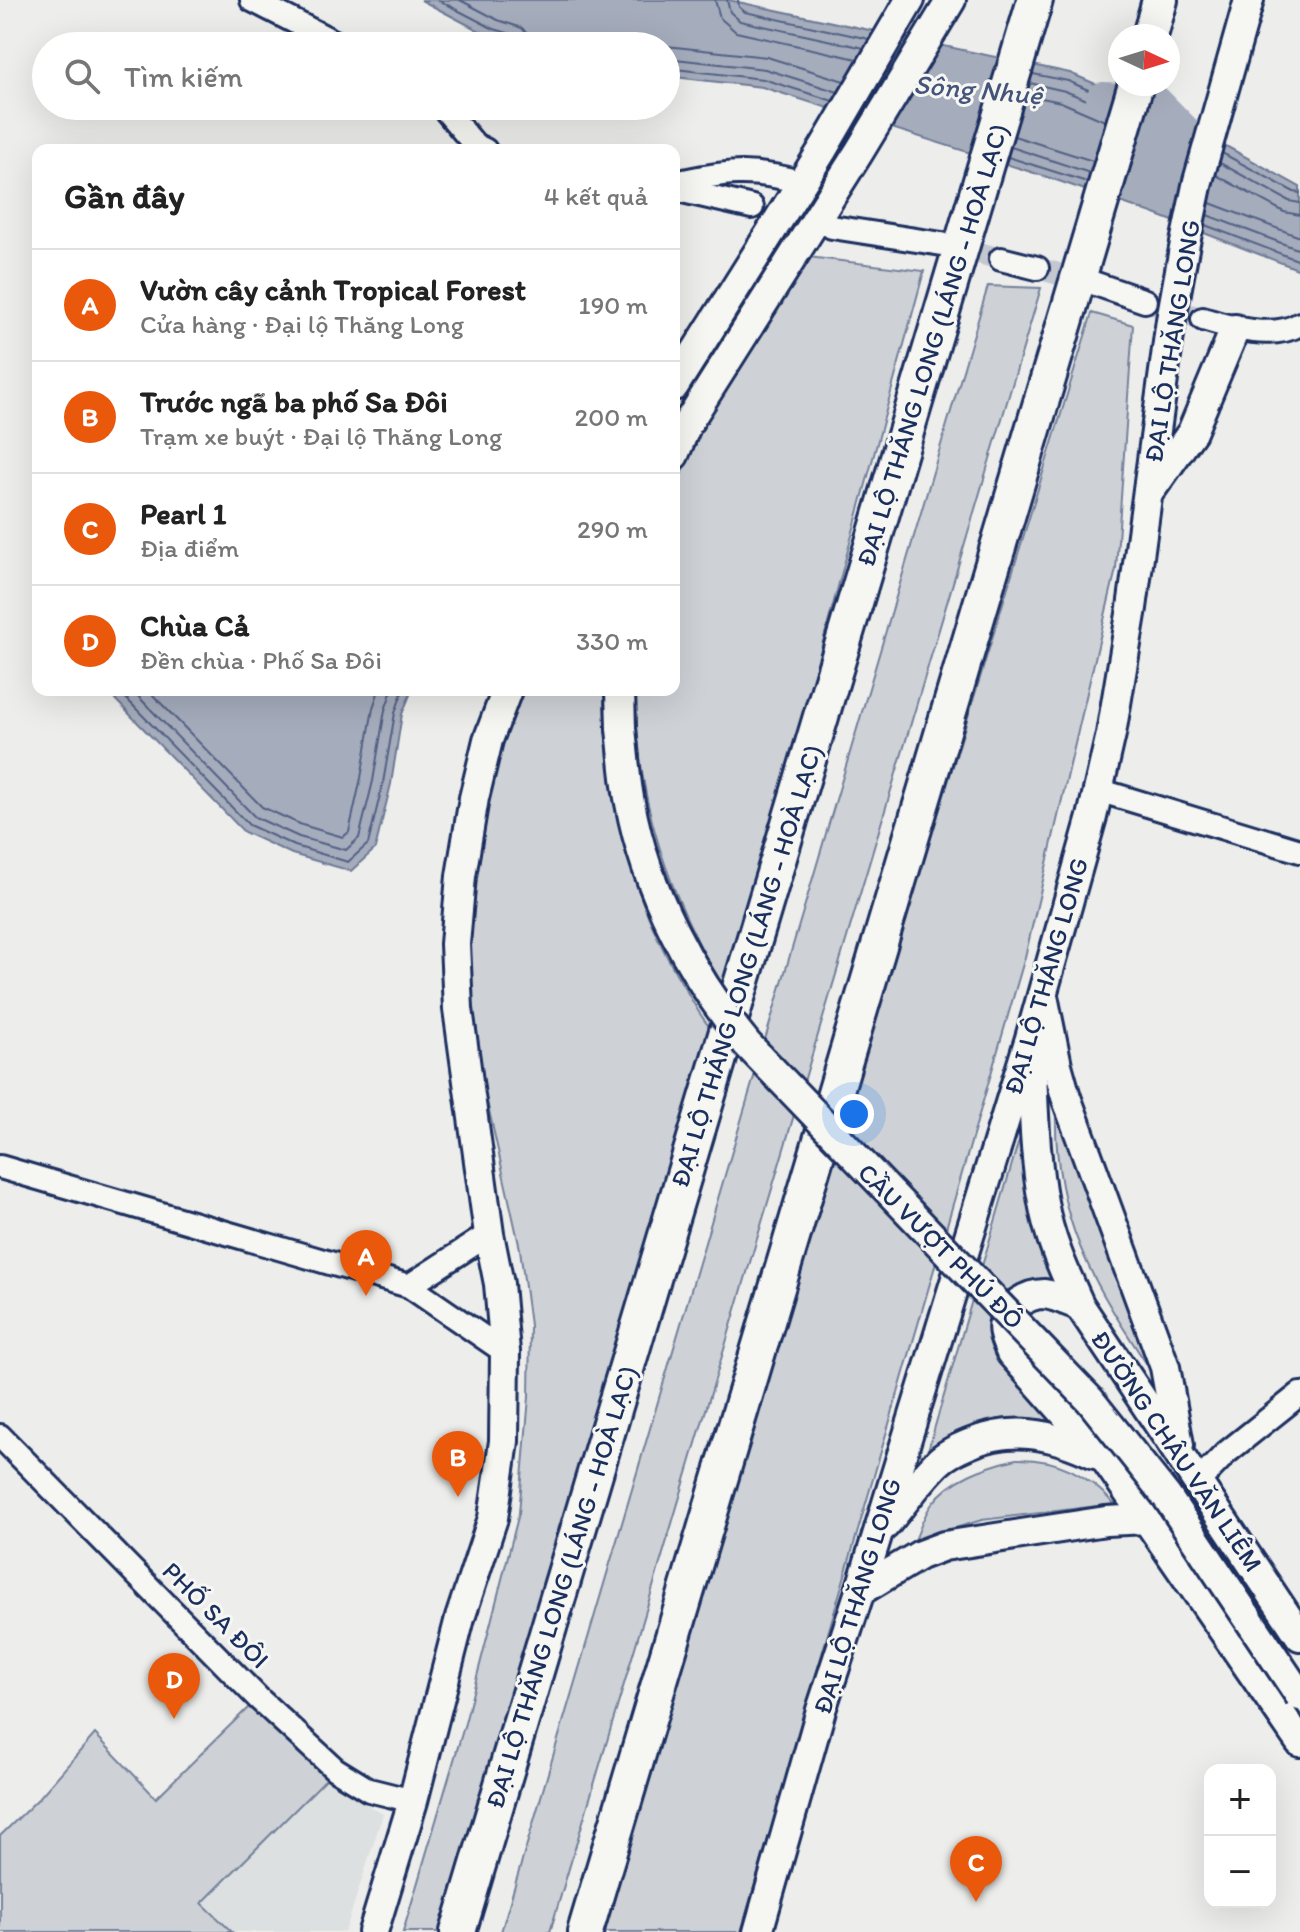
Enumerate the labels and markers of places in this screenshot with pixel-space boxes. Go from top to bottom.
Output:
pin: A [340,1230,392,1296]
pin: B [432,1431,484,1497]
pin: D [148,1653,200,1719]
pin: C [950,1836,1002,1902]

